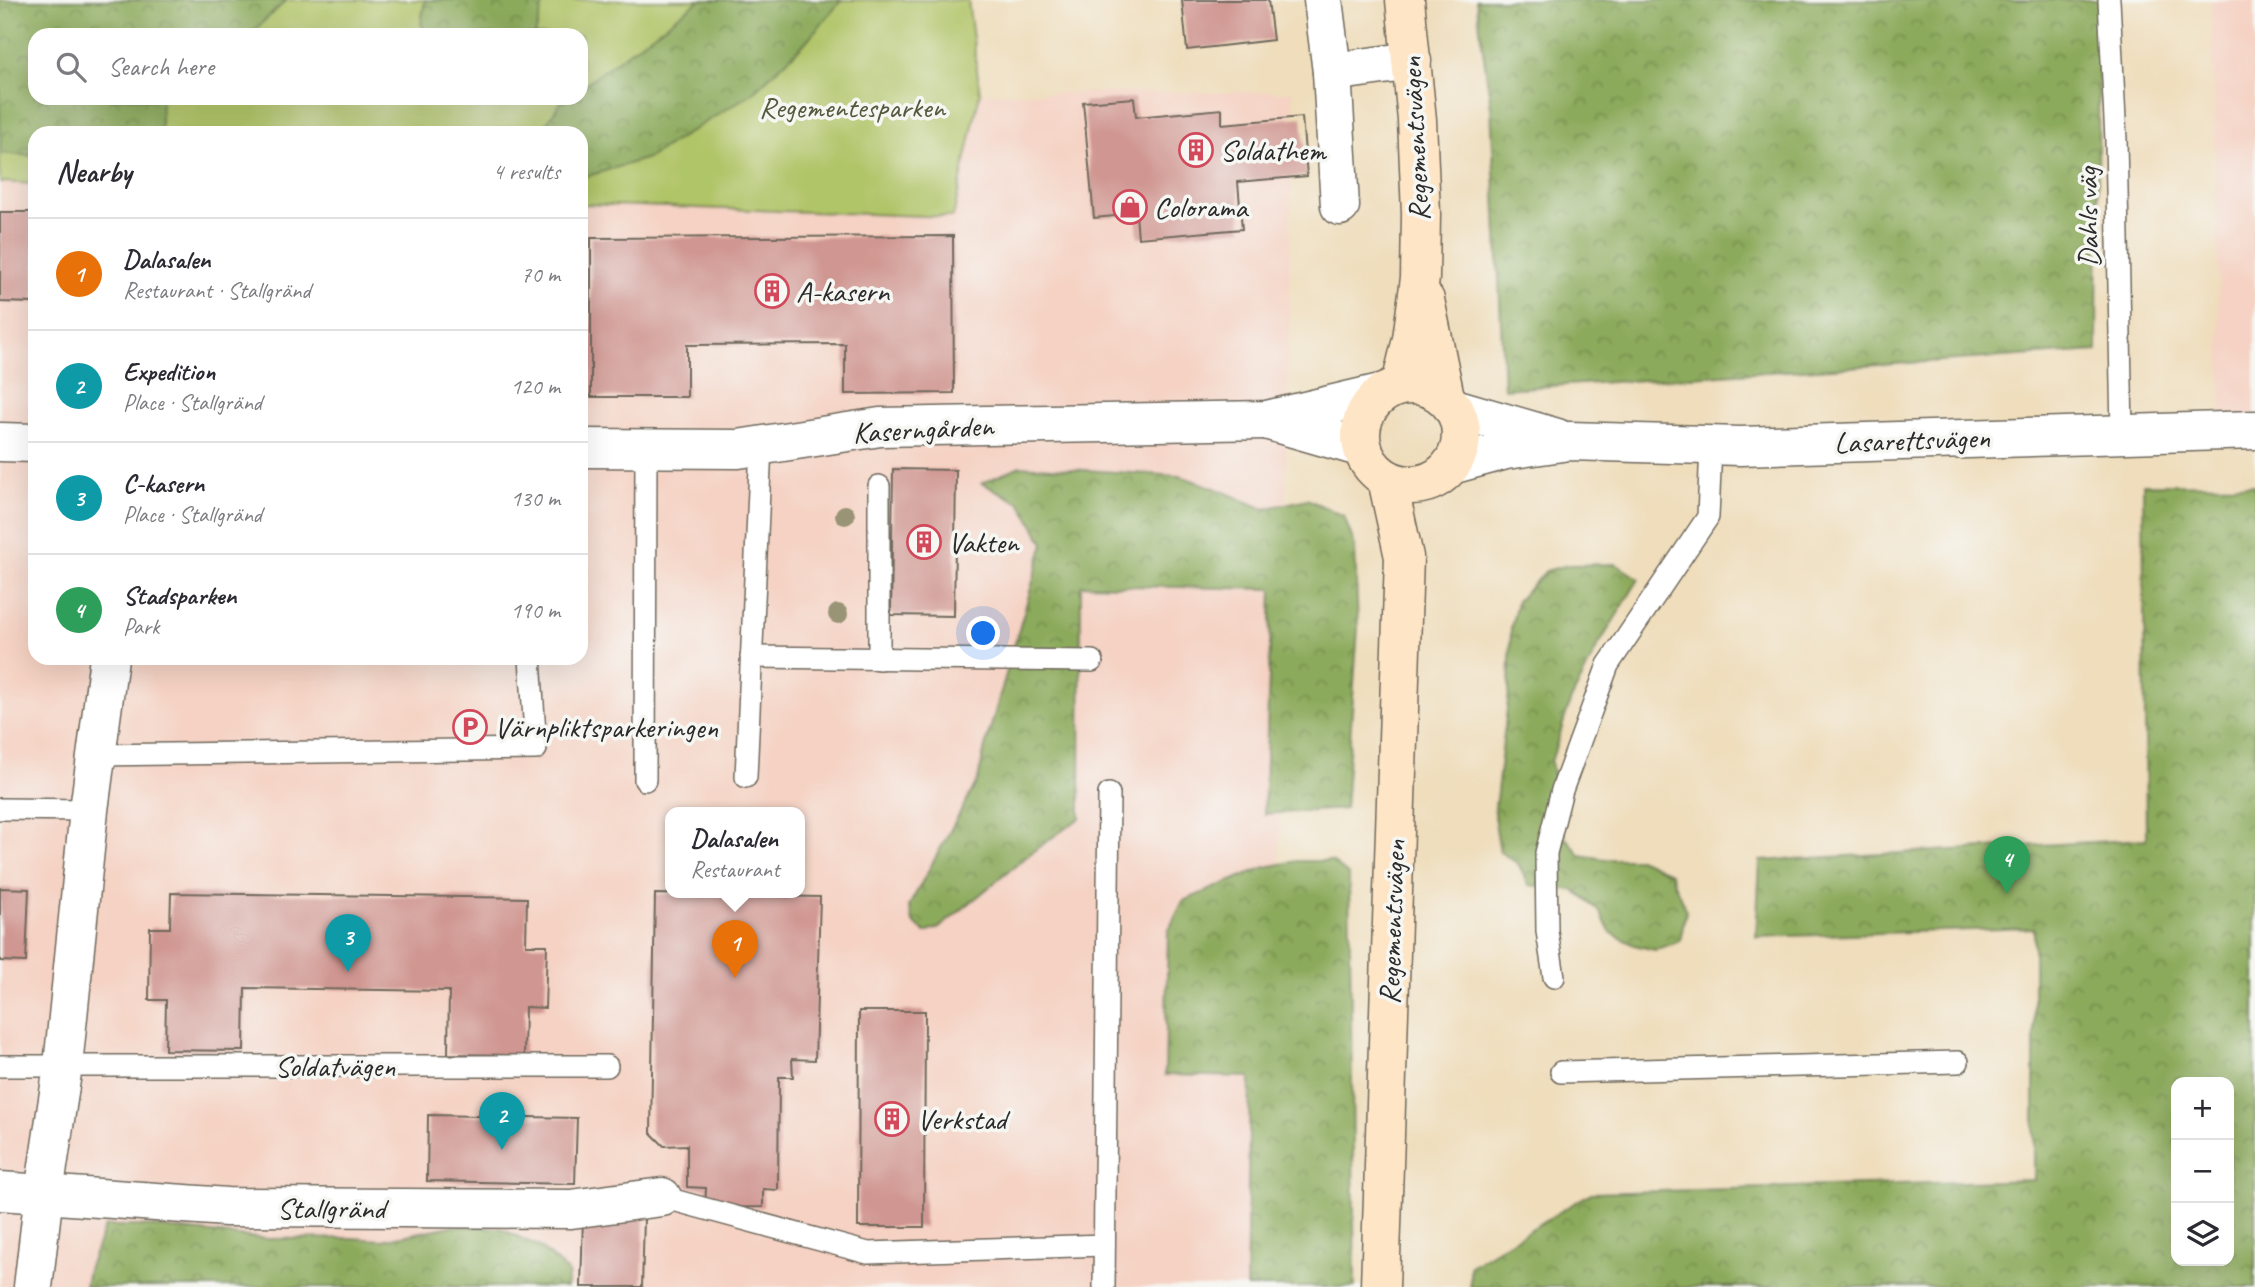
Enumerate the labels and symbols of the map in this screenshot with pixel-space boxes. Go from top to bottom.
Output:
street label: Regementsvägen [1392,55,1438,222]
park label: Regementesparken [759,88,946,126]
building icon: Soldathem [1177,131,1215,169]
place label: Soldathem [1220,131,1327,169]
street label: Dahls väg [2068,165,2108,268]
shop icon: Colorama [1111,188,1149,226]
place label: Colorama [1154,188,1249,226]
building icon: A-kasern [753,272,791,310]
place label: A-kasern [796,272,891,310]
street label: Kaserngården [852,406,996,452]
street label: Lasarettsvägen [1834,418,1991,462]
building icon: Vakten [905,523,943,561]
place label: Vakten [948,523,1020,561]
your location [966,616,1000,650]
parking icon: Värnpliktsparkeringen [451,708,489,746]
place label: Värnpliktsparkeringen [494,708,718,746]
pin: 4 [1984,836,2030,894]
street label: Regementsvägen [1370,839,1414,1005]
pin: 3 [325,914,371,972]
pin: 1 [712,920,758,978]
street label: Soldatvägen [275,1047,396,1085]
pin: 2 [479,1092,525,1150]
building icon: Verkstad [873,1100,911,1138]
place label: Verkstad [917,1100,1010,1138]
street label: Stallgränd [277,1189,389,1227]

